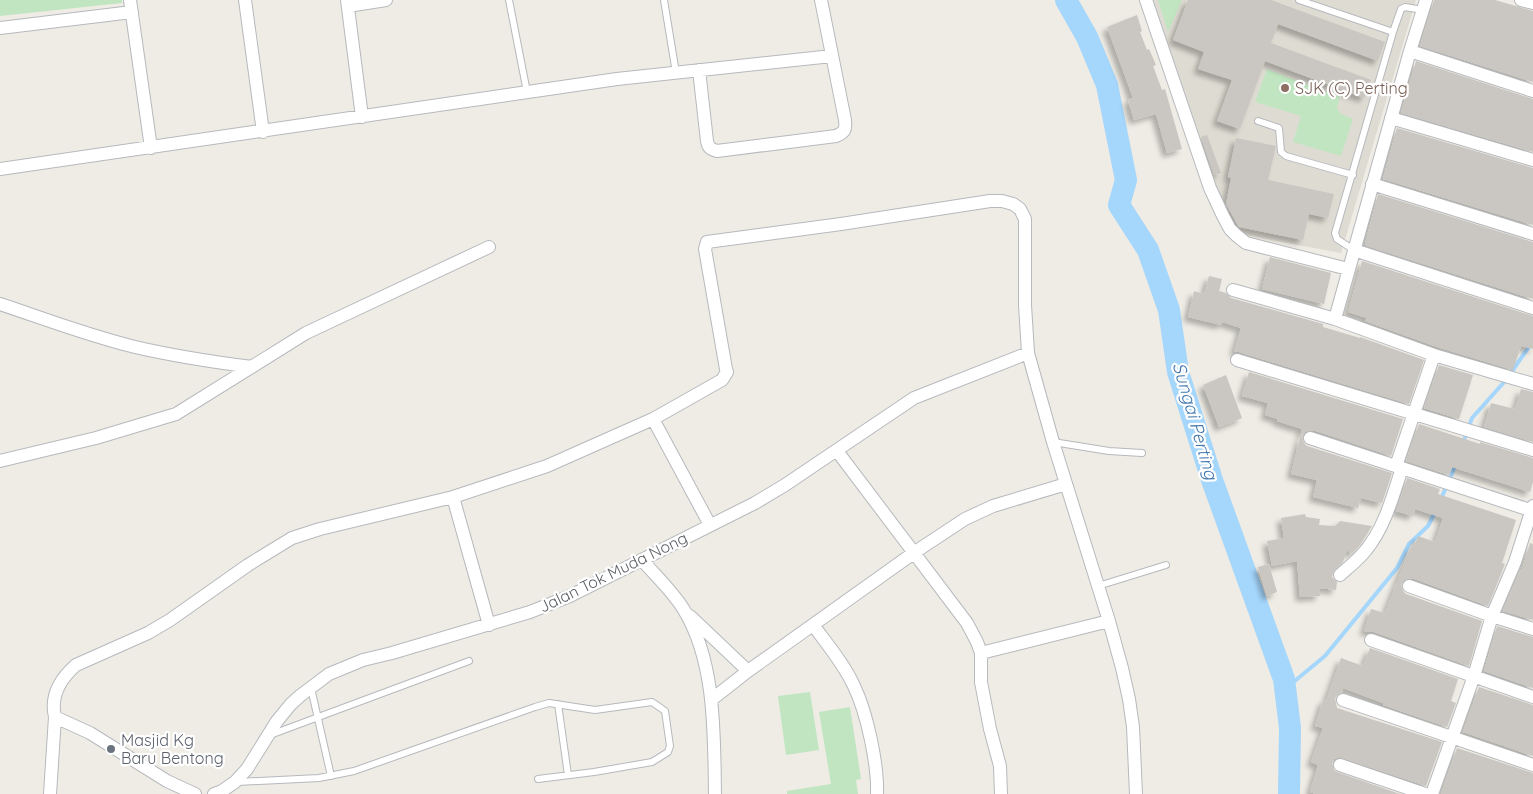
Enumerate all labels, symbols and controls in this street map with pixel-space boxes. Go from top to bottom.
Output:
place label: SJK (C) Perting [1295,78,1408,98]
marker: SJK (C) Perting [1279,82,1291,94]
water label: Sungai Perting [1168,360,1224,484]
street label: Jalan Tok Muda Nong [535,527,691,617]
place label: Masjid Kg Baru Bentong [121,730,224,768]
marker: Masjid Kg Baru Bentong [105,743,117,755]

